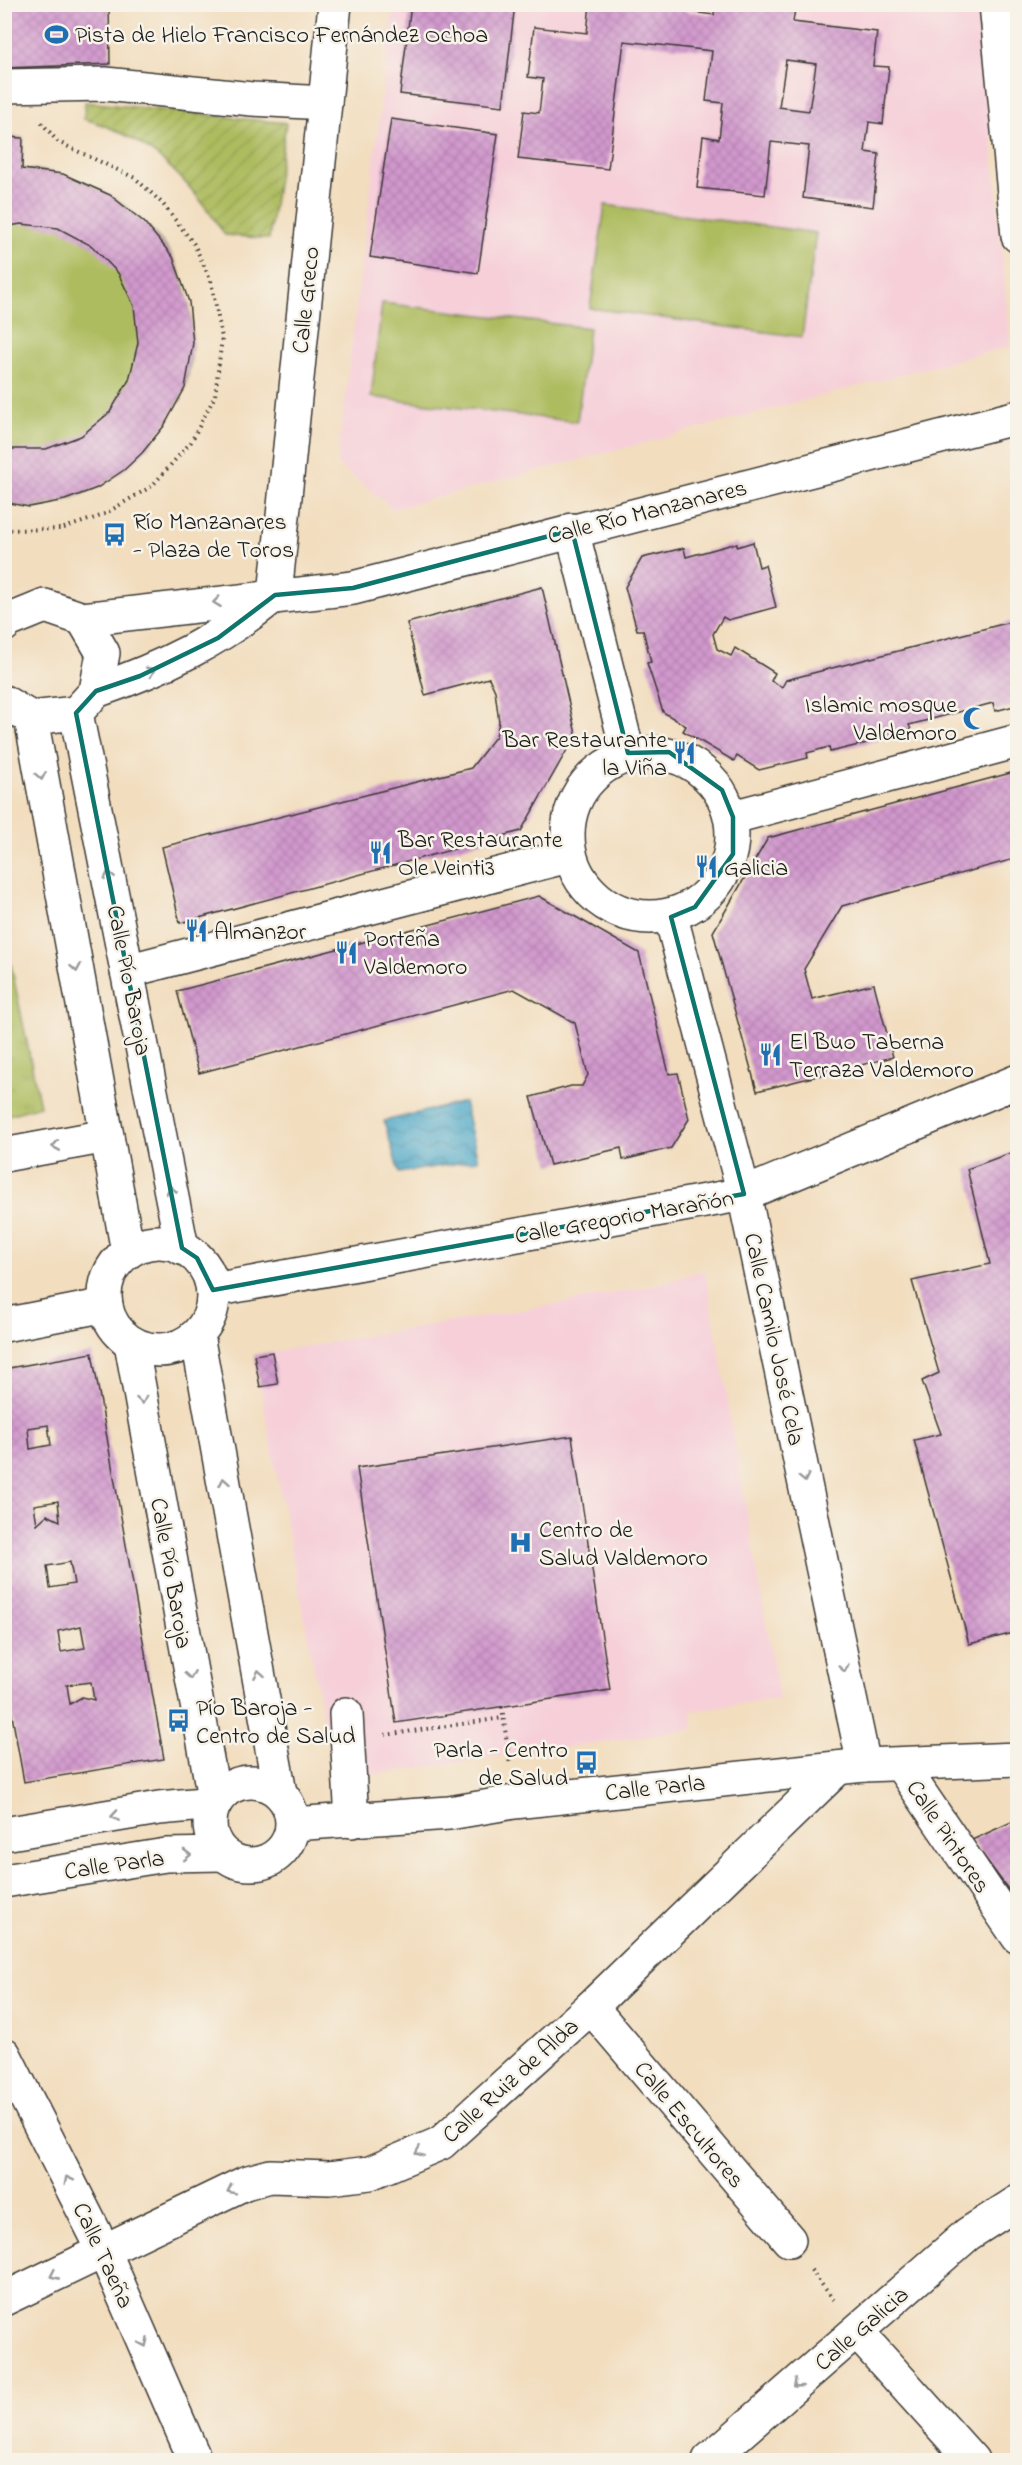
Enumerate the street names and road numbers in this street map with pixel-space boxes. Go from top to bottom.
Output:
street label: Calle Greco [284,245,330,355]
street label: Calle Río Manzanares [544,472,751,555]
street label: Calle Pío Baroja [96,902,159,1059]
street label: Calle Gregorio Marañón [512,1182,737,1255]
street label: Calle Camilo José Cela [733,1230,812,1449]
street label: Calle Pío Baroja [139,1495,200,1652]
street label: Calle Parla [603,1767,707,1812]
street label: Calle Pintores [896,1774,998,1901]
street label: Calle Parla [62,1842,167,1891]
street label: Calle Ruiz de Alda [435,2011,588,2153]
street label: Calle Escultores [624,2054,752,2197]
street label: Calle Taeña [62,2197,142,2315]
street label: Calle Galicia [808,2279,918,2381]

